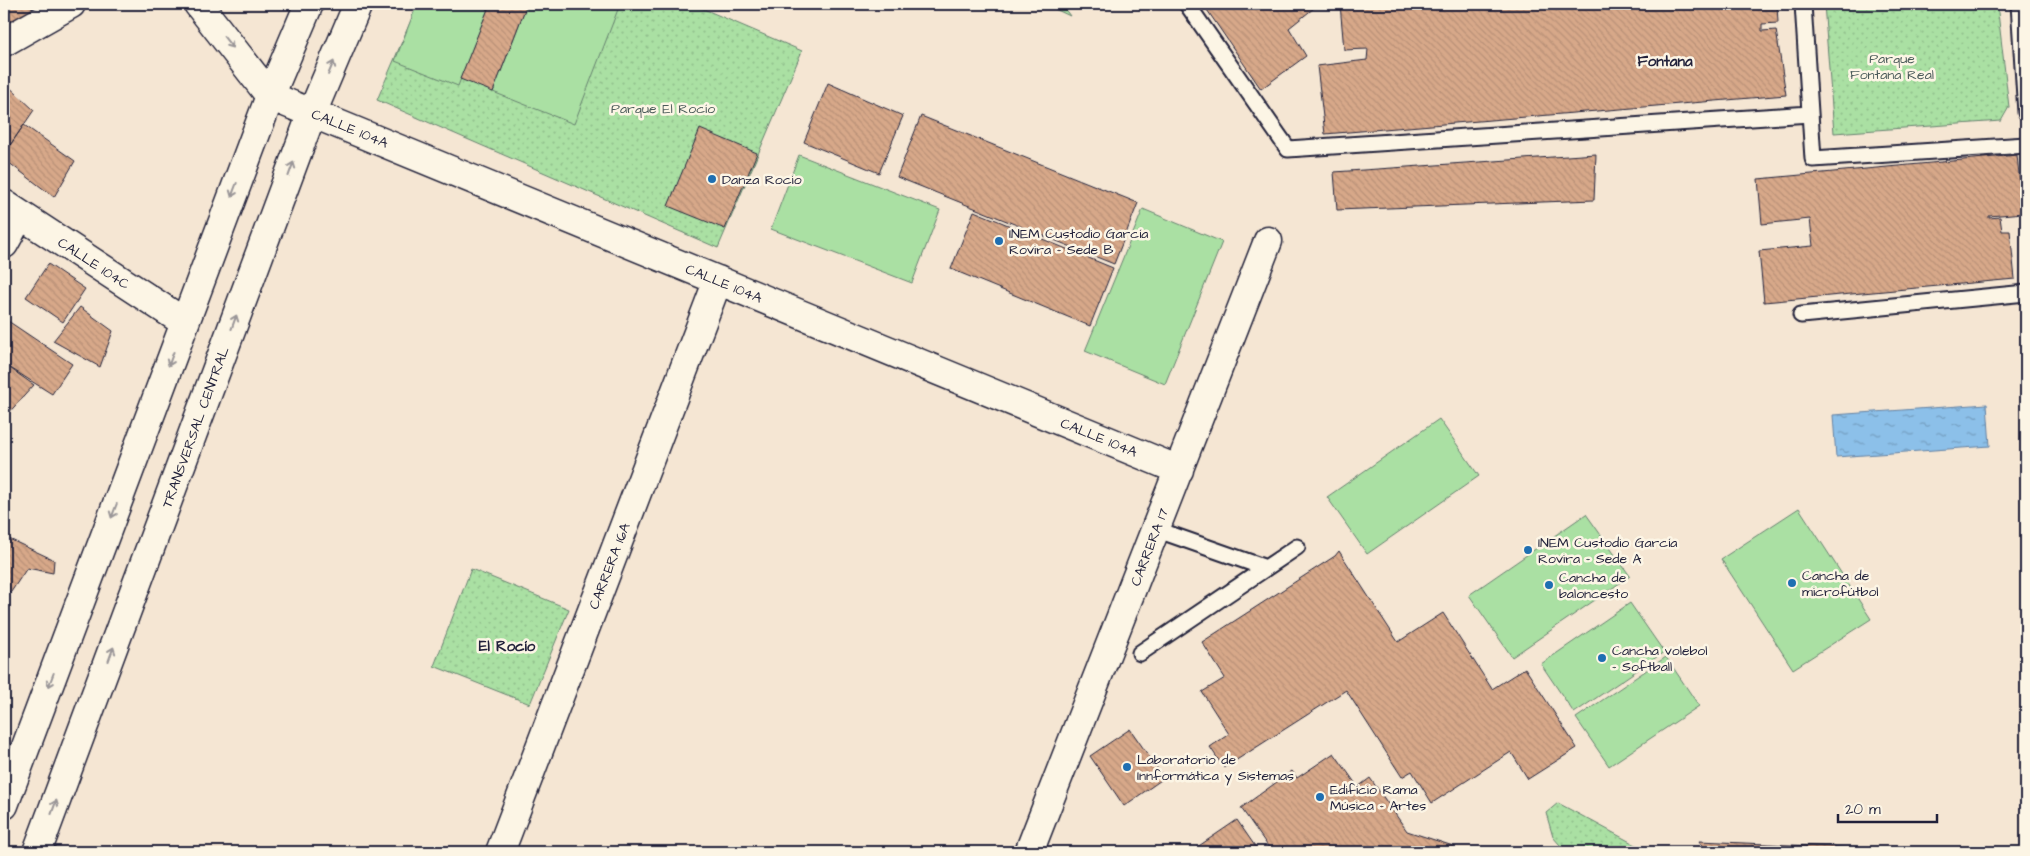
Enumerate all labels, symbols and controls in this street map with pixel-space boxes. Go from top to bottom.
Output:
one-way arrow [223,35,233,49]
park label: Parque Fontana Real [1850,49,1934,85]
district label: Fontana [1637,51,1693,72]
one-way arrow [327,61,337,76]
park label: Parque El Rocío [611,99,715,119]
street label: CALLE 104A [308,104,391,153]
one-way arrow [287,162,296,177]
place label: Danza Rocio [722,170,802,190]
marker: Danza Rocio [706,173,718,185]
one-way arrow [229,182,238,198]
place label: INEM Custodio García Rovira - Sede B [1009,224,1148,260]
street label: CALLE 104C [54,233,133,295]
marker: INEM Custodio García Rovira - Sede B [993,235,1005,247]
street label: CALLE 104A [682,259,765,308]
one-way arrow [230,314,239,330]
street label: TRANSVERSAL CENTRAL [157,344,235,511]
one-way arrow [166,351,175,366]
street label: CALLE 104A [1057,413,1140,462]
one-way arrow [109,503,118,518]
street label: CARRERA 17 [1126,505,1174,589]
street label: CARRERA 16A [584,520,636,613]
place label: INEM Custodio García Rovira - Sede A [1538,533,1677,569]
marker: INEM Custodio García Rovira - Sede A [1522,544,1534,556]
place label: Cancha de microfútbol [1802,566,1879,602]
place label: Cancha de baloncesto [1559,568,1628,604]
marker: Cancha de microfútbol [1786,577,1798,589]
marker: Cancha de baloncesto [1543,579,1555,591]
district label: El Rocío [479,636,536,657]
place label: Cancha volebol - Softball [1612,641,1707,677]
one-way arrow [107,647,116,662]
marker: Cancha volebol - Softball [1596,652,1608,664]
one-way arrow [46,672,55,687]
place label: Laboratorio de Innformática y Sistemas [1137,750,1294,786]
marker: Laboratorio de Innformática y Sistemas [1121,761,1133,773]
place label: Edificio Rama Música - Artes [1330,780,1426,816]
marker: Edificio Rama Música - Artes [1314,791,1326,803]
scale bar [1838,791,1936,823]
one-way arrow [50,799,59,815]
text: 20 m [1845,799,1881,820]

